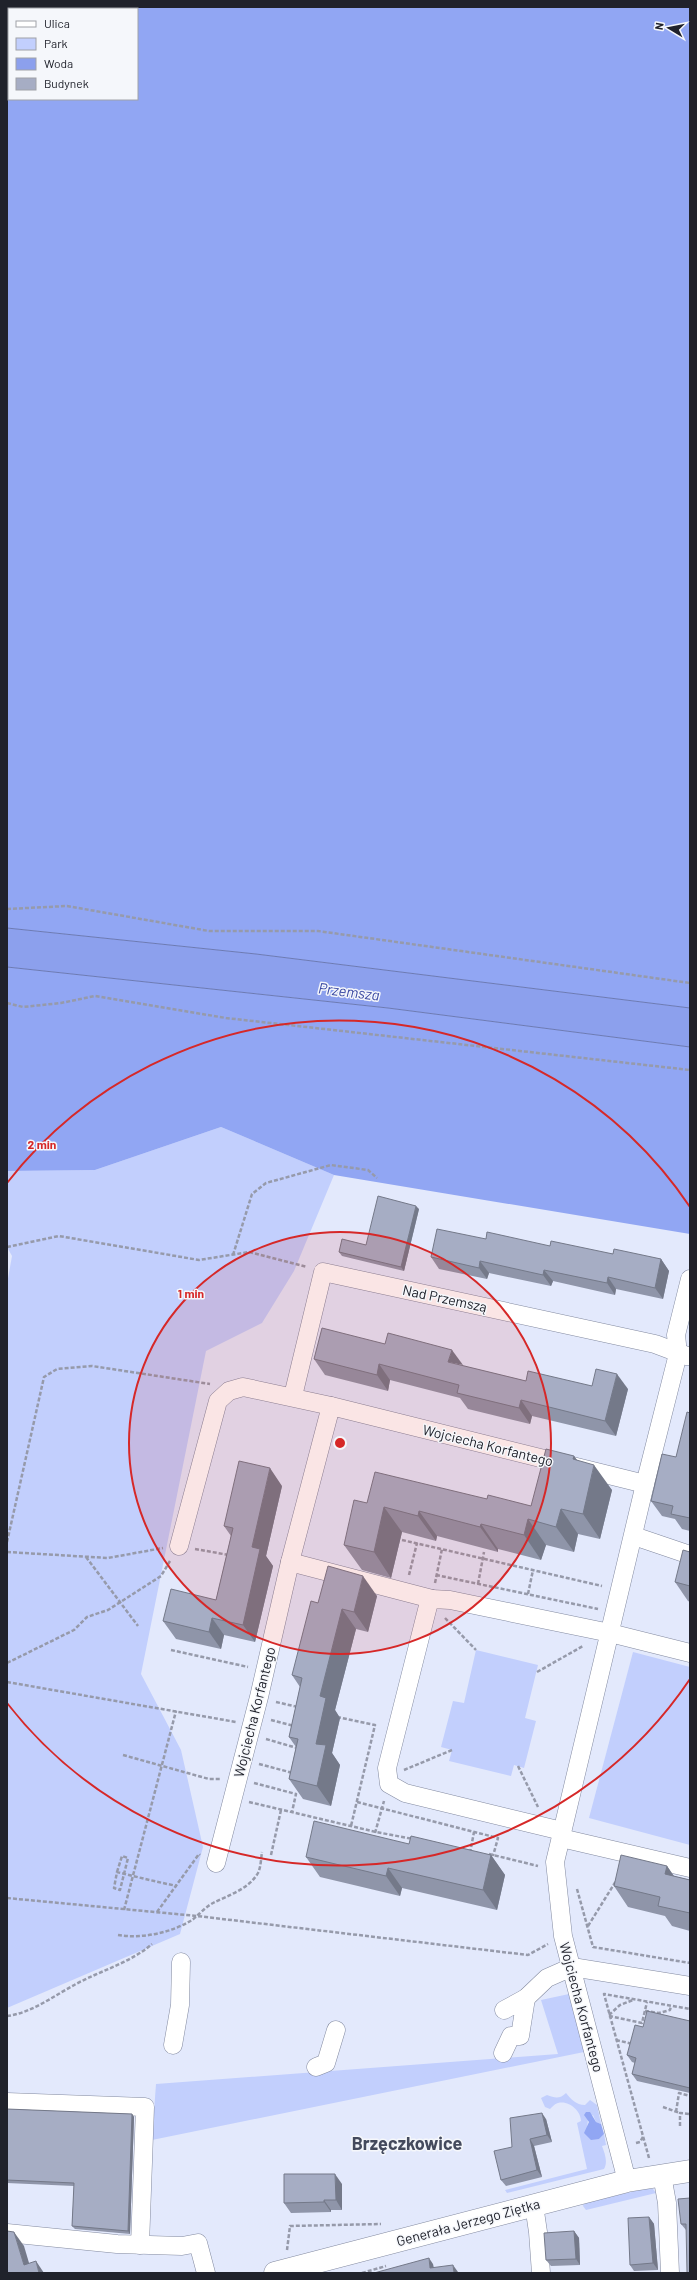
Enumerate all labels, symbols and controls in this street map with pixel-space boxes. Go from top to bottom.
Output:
legend [8,8,138,100]
north arrow [649,8,689,48]
text: Ulica [44,16,70,30]
text: N [652,21,666,31]
text: Park [44,36,68,50]
text: Woda [44,56,73,70]
text: Budynek [44,76,89,90]
water label: Przemsza [317,978,381,1004]
text: 2 min [28,1137,56,1151]
street label: Nad Przemszą [401,1281,489,1315]
text: 1 min [178,1286,204,1300]
street label: Wojciecha Korfantego [421,1421,555,1469]
centre of rings [333,1436,347,1450]
street label: Wojciecha Korfantego [230,1645,278,1779]
street label: Wojciecha Korfantego [556,1940,608,2074]
district label: Brzęczkowice [352,2132,463,2154]
street label: Generała Jerzego Ziętka [394,2195,542,2249]

